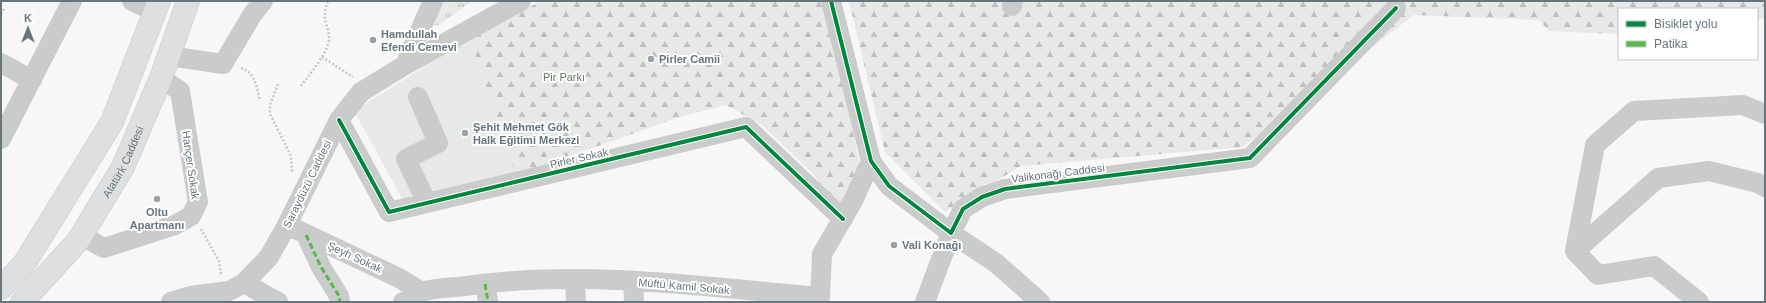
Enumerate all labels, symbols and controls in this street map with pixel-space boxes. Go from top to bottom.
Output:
north arrow [8,8,48,48]
legend [1618,8,1758,60]
text: K [24,12,32,24]
text: Bisiklet yolu [1654,17,1717,31]
place label: Hamdullah Efendi Cemevi [381,28,457,53]
marker: Hamdullah Efendi Cemevi [368,35,378,45]
text: Patika [1654,37,1688,51]
place label: Pirler Camii [659,53,720,65]
marker: Pirler Camii [646,54,656,64]
park label: Pir Parkı [543,71,585,83]
place label: Şehit Mehmet Gök Halk Eğitimi Merkezi [473,121,579,146]
street label: Atatürk Caddesi [100,124,146,200]
marker: Şehit Mehmet Gök Halk Eğitimi Merkezi [460,128,470,138]
street label: Hançer Sokak [180,130,202,201]
street label: Saraydüzü Caddesi [281,138,333,230]
street label: Pirler Sokak [549,145,610,171]
street label: Valikonağı Caddesi [1011,161,1105,185]
marker: Oltu Apartmanı [152,194,162,204]
place label: Oltu Apartmanı [130,206,184,231]
street label: Şeyh Sokak [326,239,385,275]
place label: Vali Konağı [902,239,961,251]
marker: Vali Konağı [889,240,899,250]
street label: Müftü Kamil Sokak [638,276,731,296]

